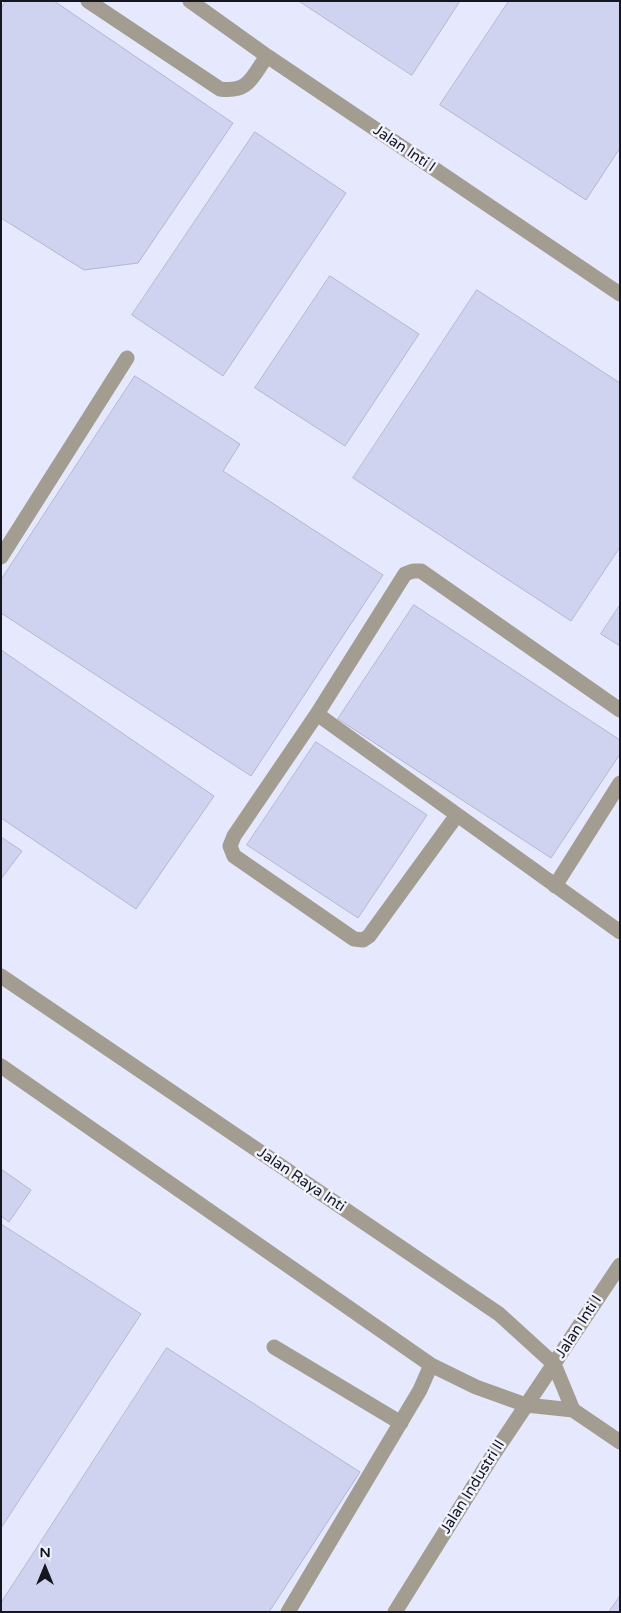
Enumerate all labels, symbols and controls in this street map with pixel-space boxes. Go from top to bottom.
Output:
street label: Jalan Inti I [369,122,439,176]
street label: Jalan Raya Inti [254,1144,348,1216]
street label: Jalan Inti I [552,1292,606,1362]
street label: Jalan Industri II [437,1437,509,1537]
north arrow [20,1543,70,1593]
text: N [39,1544,51,1561]

